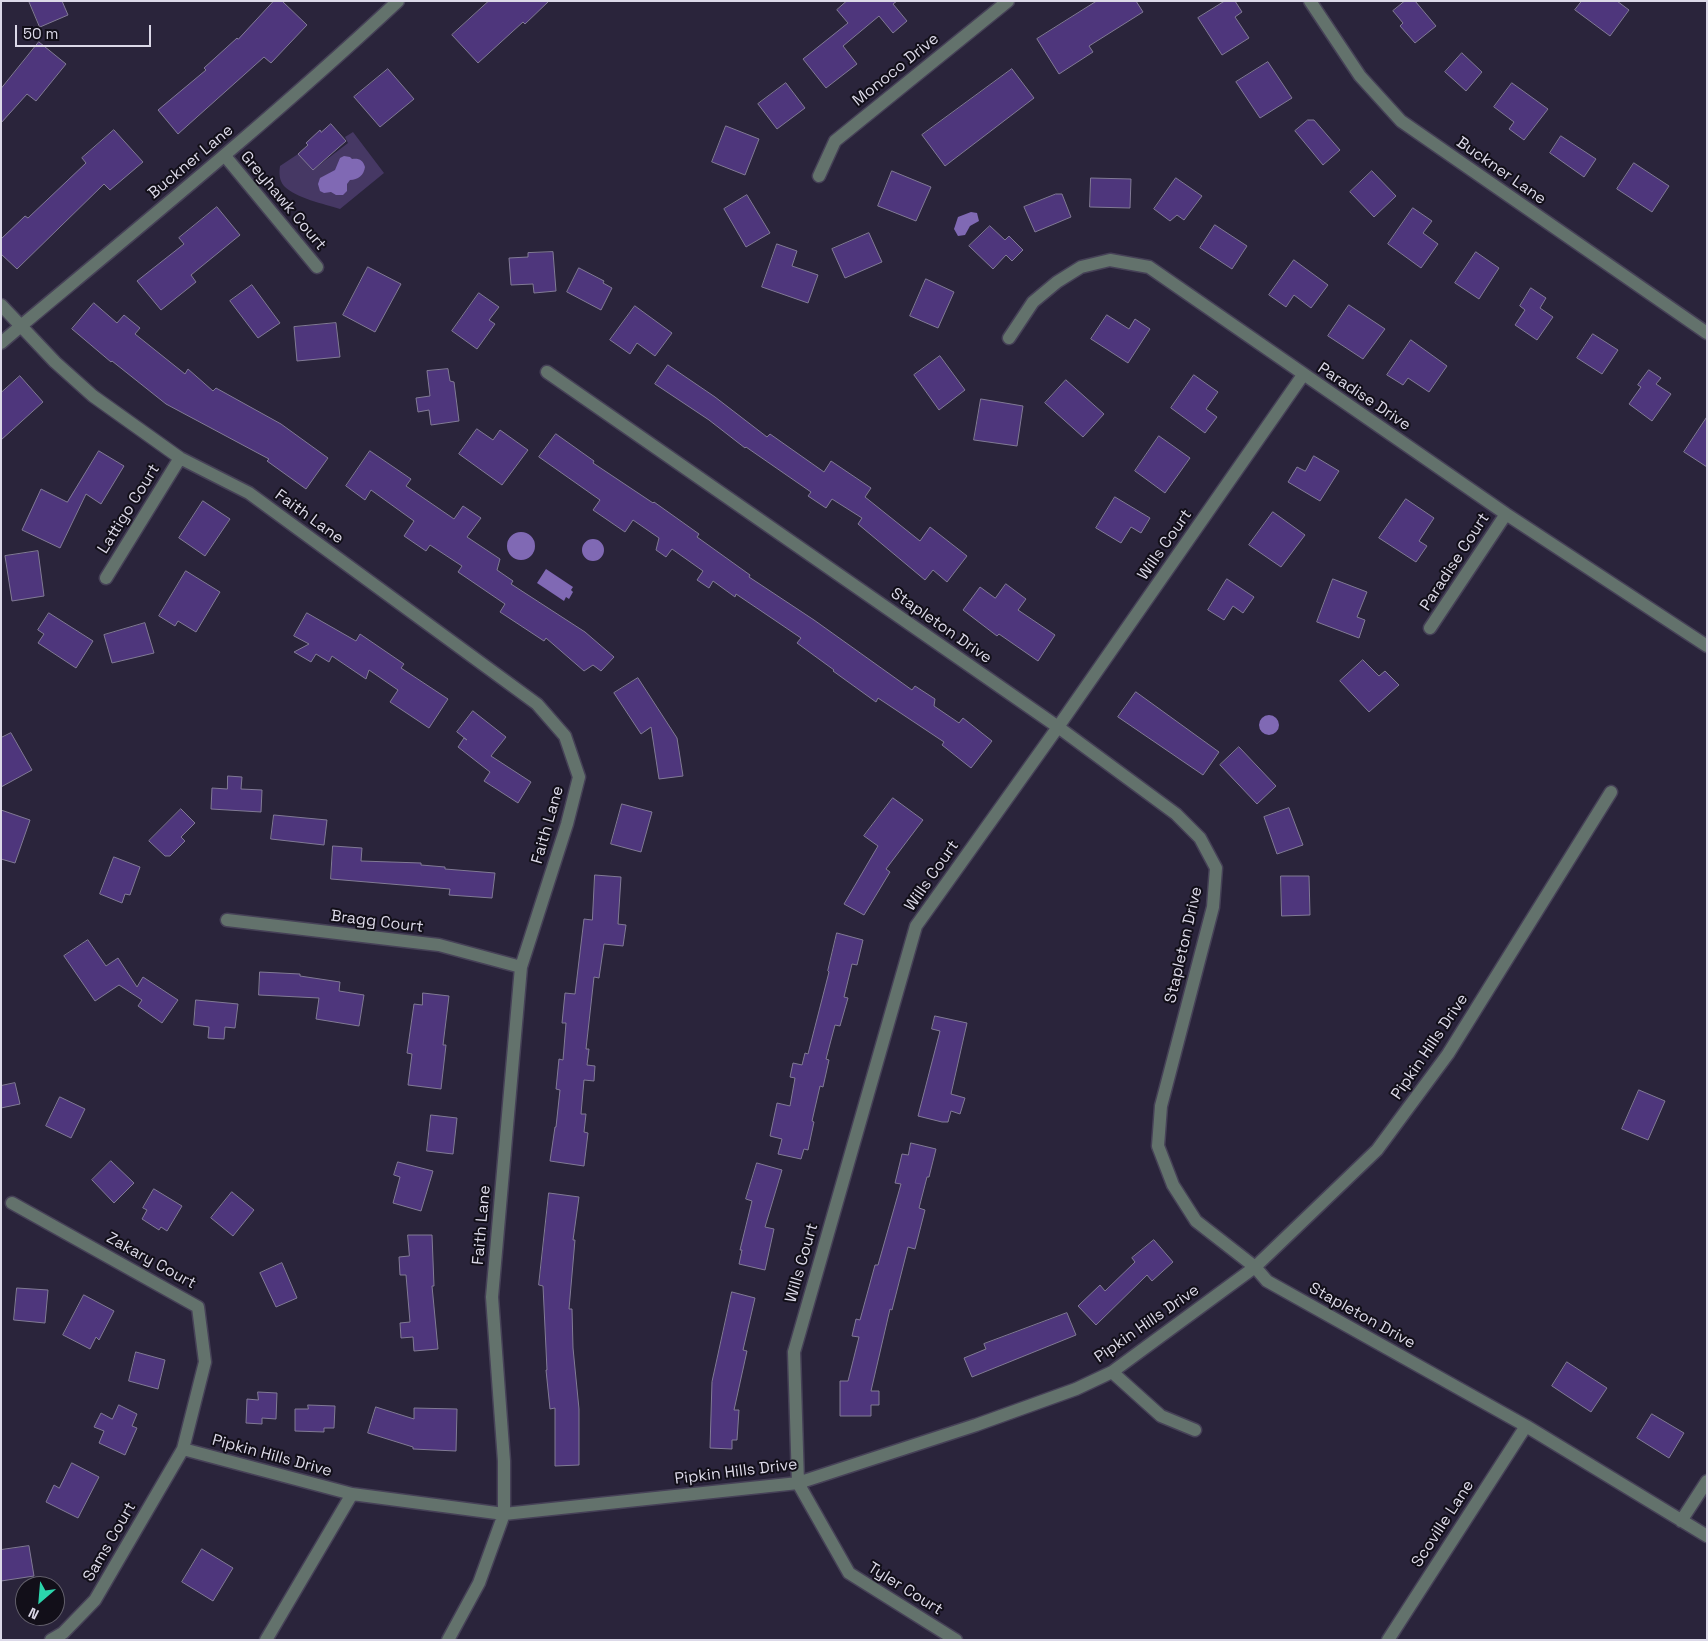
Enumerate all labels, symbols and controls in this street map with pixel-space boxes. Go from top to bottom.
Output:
scale bar [18,15,154,47]
text: 50 m [23,24,58,43]
street label: Monoco Drive [849,29,943,111]
street label: Buckner Lane [145,121,237,203]
street label: Buckner Lane [1452,133,1550,209]
street label: Greyhawk Court [236,148,330,254]
street label: Paradise Drive [1314,359,1414,435]
street label: Lattigo Court [94,461,164,557]
street label: Faith Lane [271,486,347,548]
street label: Wills Court [1134,506,1196,584]
street label: Paradise Court [1416,509,1494,615]
street label: Stapleton Drive [887,584,995,668]
street label: Faith Lane [528,784,568,866]
street label: Wills Court [901,837,963,915]
street label: Stapleton Drive [1161,885,1207,1005]
street label: Bragg Court [330,907,424,937]
street label: Pipkin Hills Drive [1388,990,1472,1104]
street label: Faith Lane [469,1184,495,1266]
street label: Wills Court [782,1221,822,1305]
street label: Zakary Court [103,1229,199,1293]
street label: Stapleton Drive [1305,1279,1419,1353]
street label: Pipkin Hills Drive [1091,1281,1203,1367]
street label: Pipkin Hills Drive [210,1431,334,1481]
street label: Pipkin Hills Drive [674,1455,798,1489]
street label: Scoville Lane [1408,1477,1478,1571]
street label: Sams Court [80,1499,140,1585]
street label: Tyler Court [864,1558,946,1620]
north arrow [15,1576,65,1626]
text: N [25,1603,42,1624]

